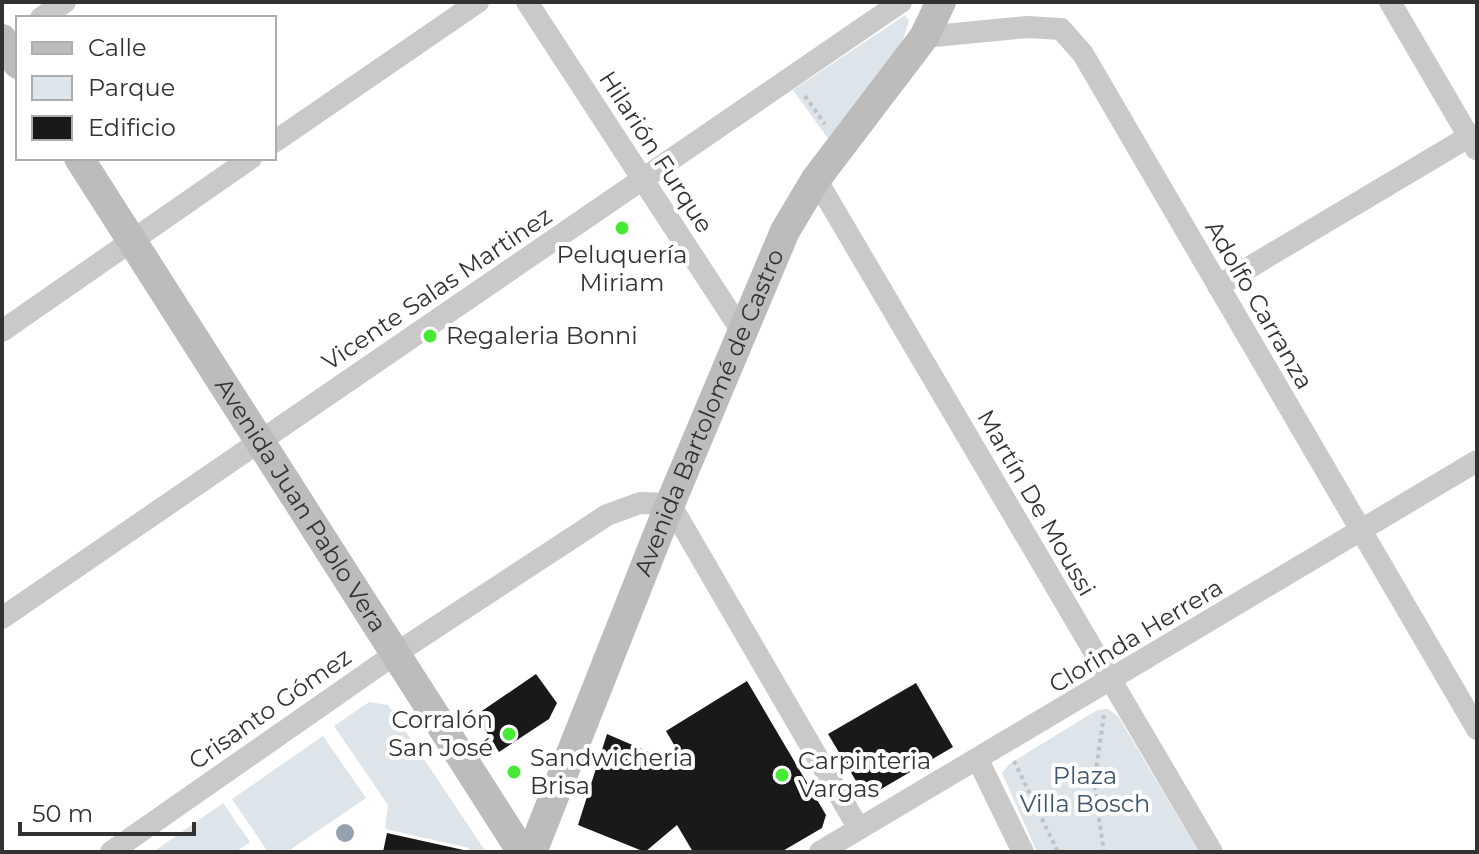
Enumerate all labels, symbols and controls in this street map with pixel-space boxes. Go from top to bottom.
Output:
legend [16,16,276,160]
text: Calle [88,33,146,62]
street label: Hilarión Furque [593,65,720,238]
text: Parque [88,73,175,102]
text: Edificio [88,113,176,142]
street label: Vicente Salas Martinez [316,201,557,376]
street label: Adolfo Carranza [1199,215,1319,394]
marker: Peluquería Miriam [613,219,631,237]
place label: Peluquería Miriam [557,240,687,297]
street label: Avenida Bartolomé de Castro [628,244,790,580]
place label: Regaleria Bonni [446,321,638,350]
marker: Regaleria Bonni [421,327,439,345]
street label: Avenida Juan Pablo Vera [209,372,393,638]
street label: Martín De Moussi [971,404,1102,601]
street label: Clorinda Herrera [1044,572,1228,699]
street label: Crisanto Gómez [183,642,356,775]
place label: Corralón San José [388,705,493,762]
marker: Corralón San José [500,725,518,743]
place label: Sandwicheria Brisa [530,743,693,800]
place label: Carpinteria Vargas [798,746,931,803]
park label: Plaza Villa Bosch [1020,761,1150,818]
marker: Sandwicheria Brisa [505,763,523,781]
marker: Carpinteria Vargas [773,766,791,784]
scale bar [20,786,194,836]
text: 50 m [32,799,93,828]

